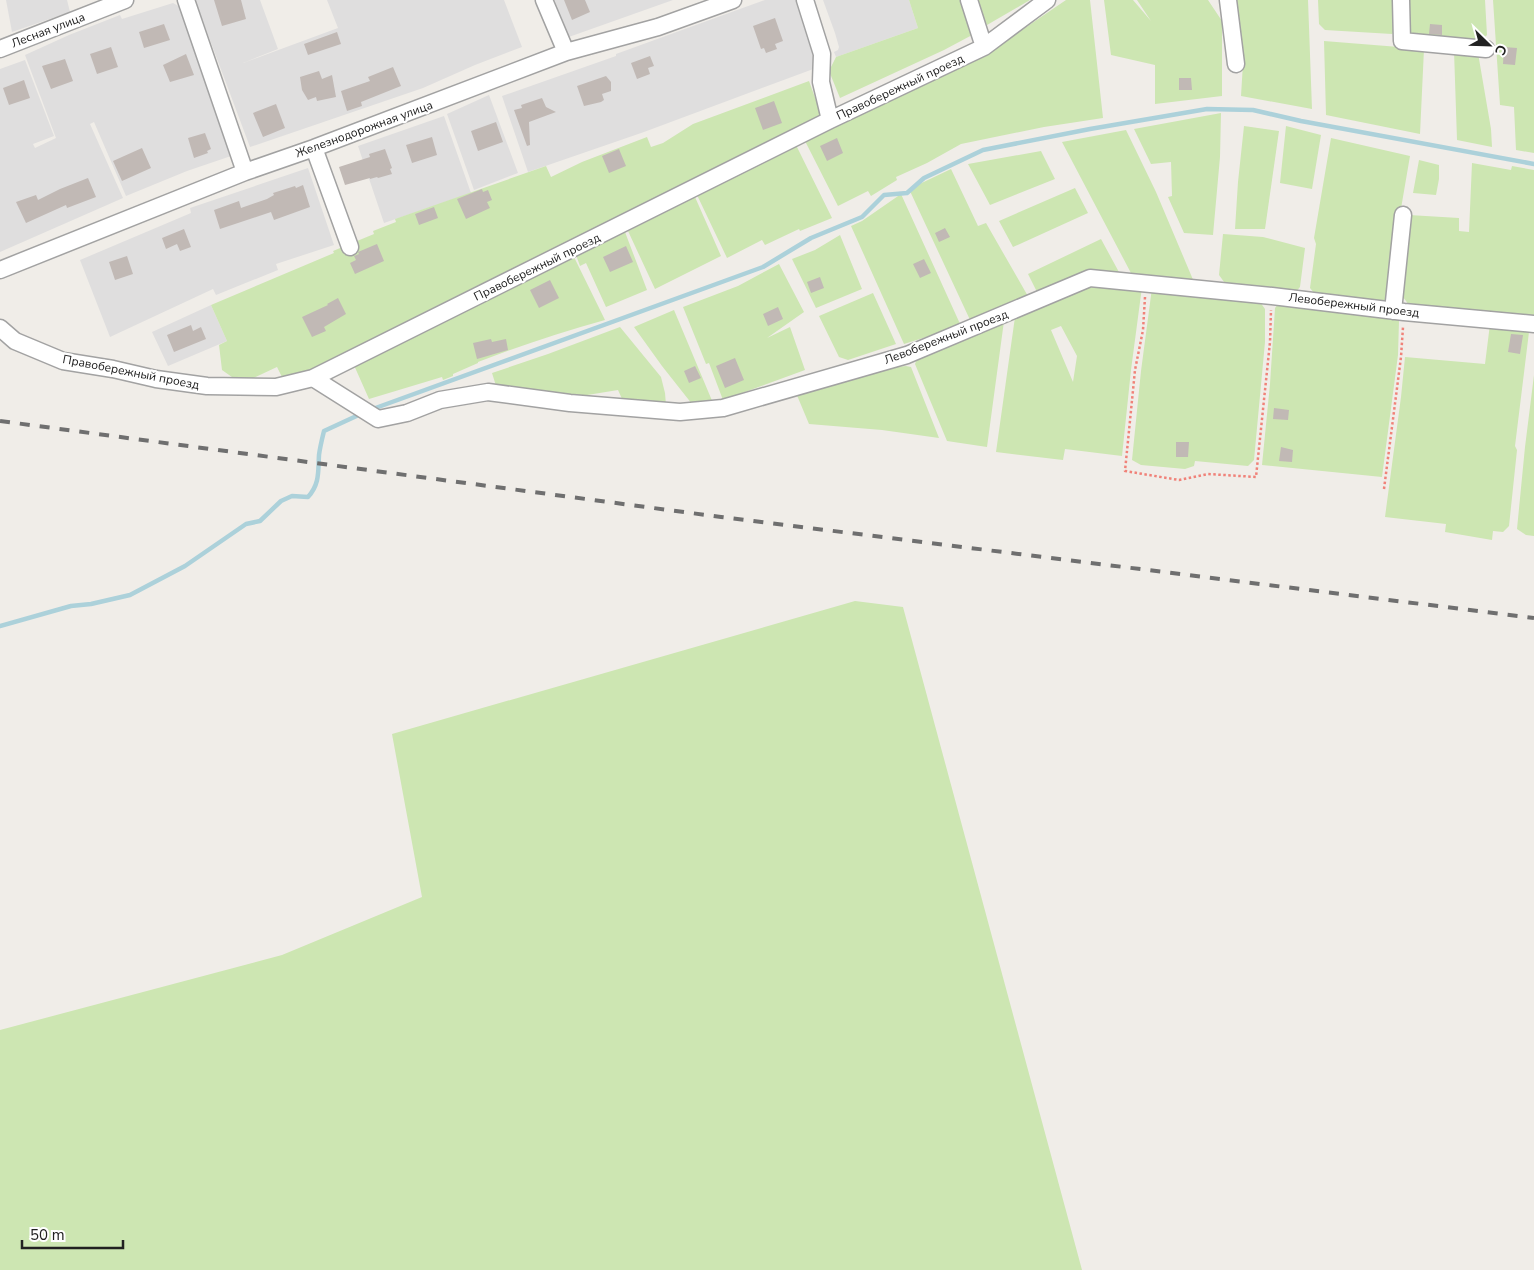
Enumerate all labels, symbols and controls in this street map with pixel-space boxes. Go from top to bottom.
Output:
street label: Лесная улица [9,9,87,51]
north arrow [1464,20,1514,70]
text: С [1490,42,1511,58]
street label: Правобережный проезд [834,50,966,124]
street label: Железнодорожная улица [293,97,435,161]
street label: Правобережный проезд [471,229,603,305]
street label: Левобережный проезд [1288,289,1420,321]
street label: Левобережный проезд [882,306,1010,368]
street label: Правобережный проезд [61,351,201,393]
scale bar [22,1218,124,1250]
text: 50 m [30,1225,65,1245]

